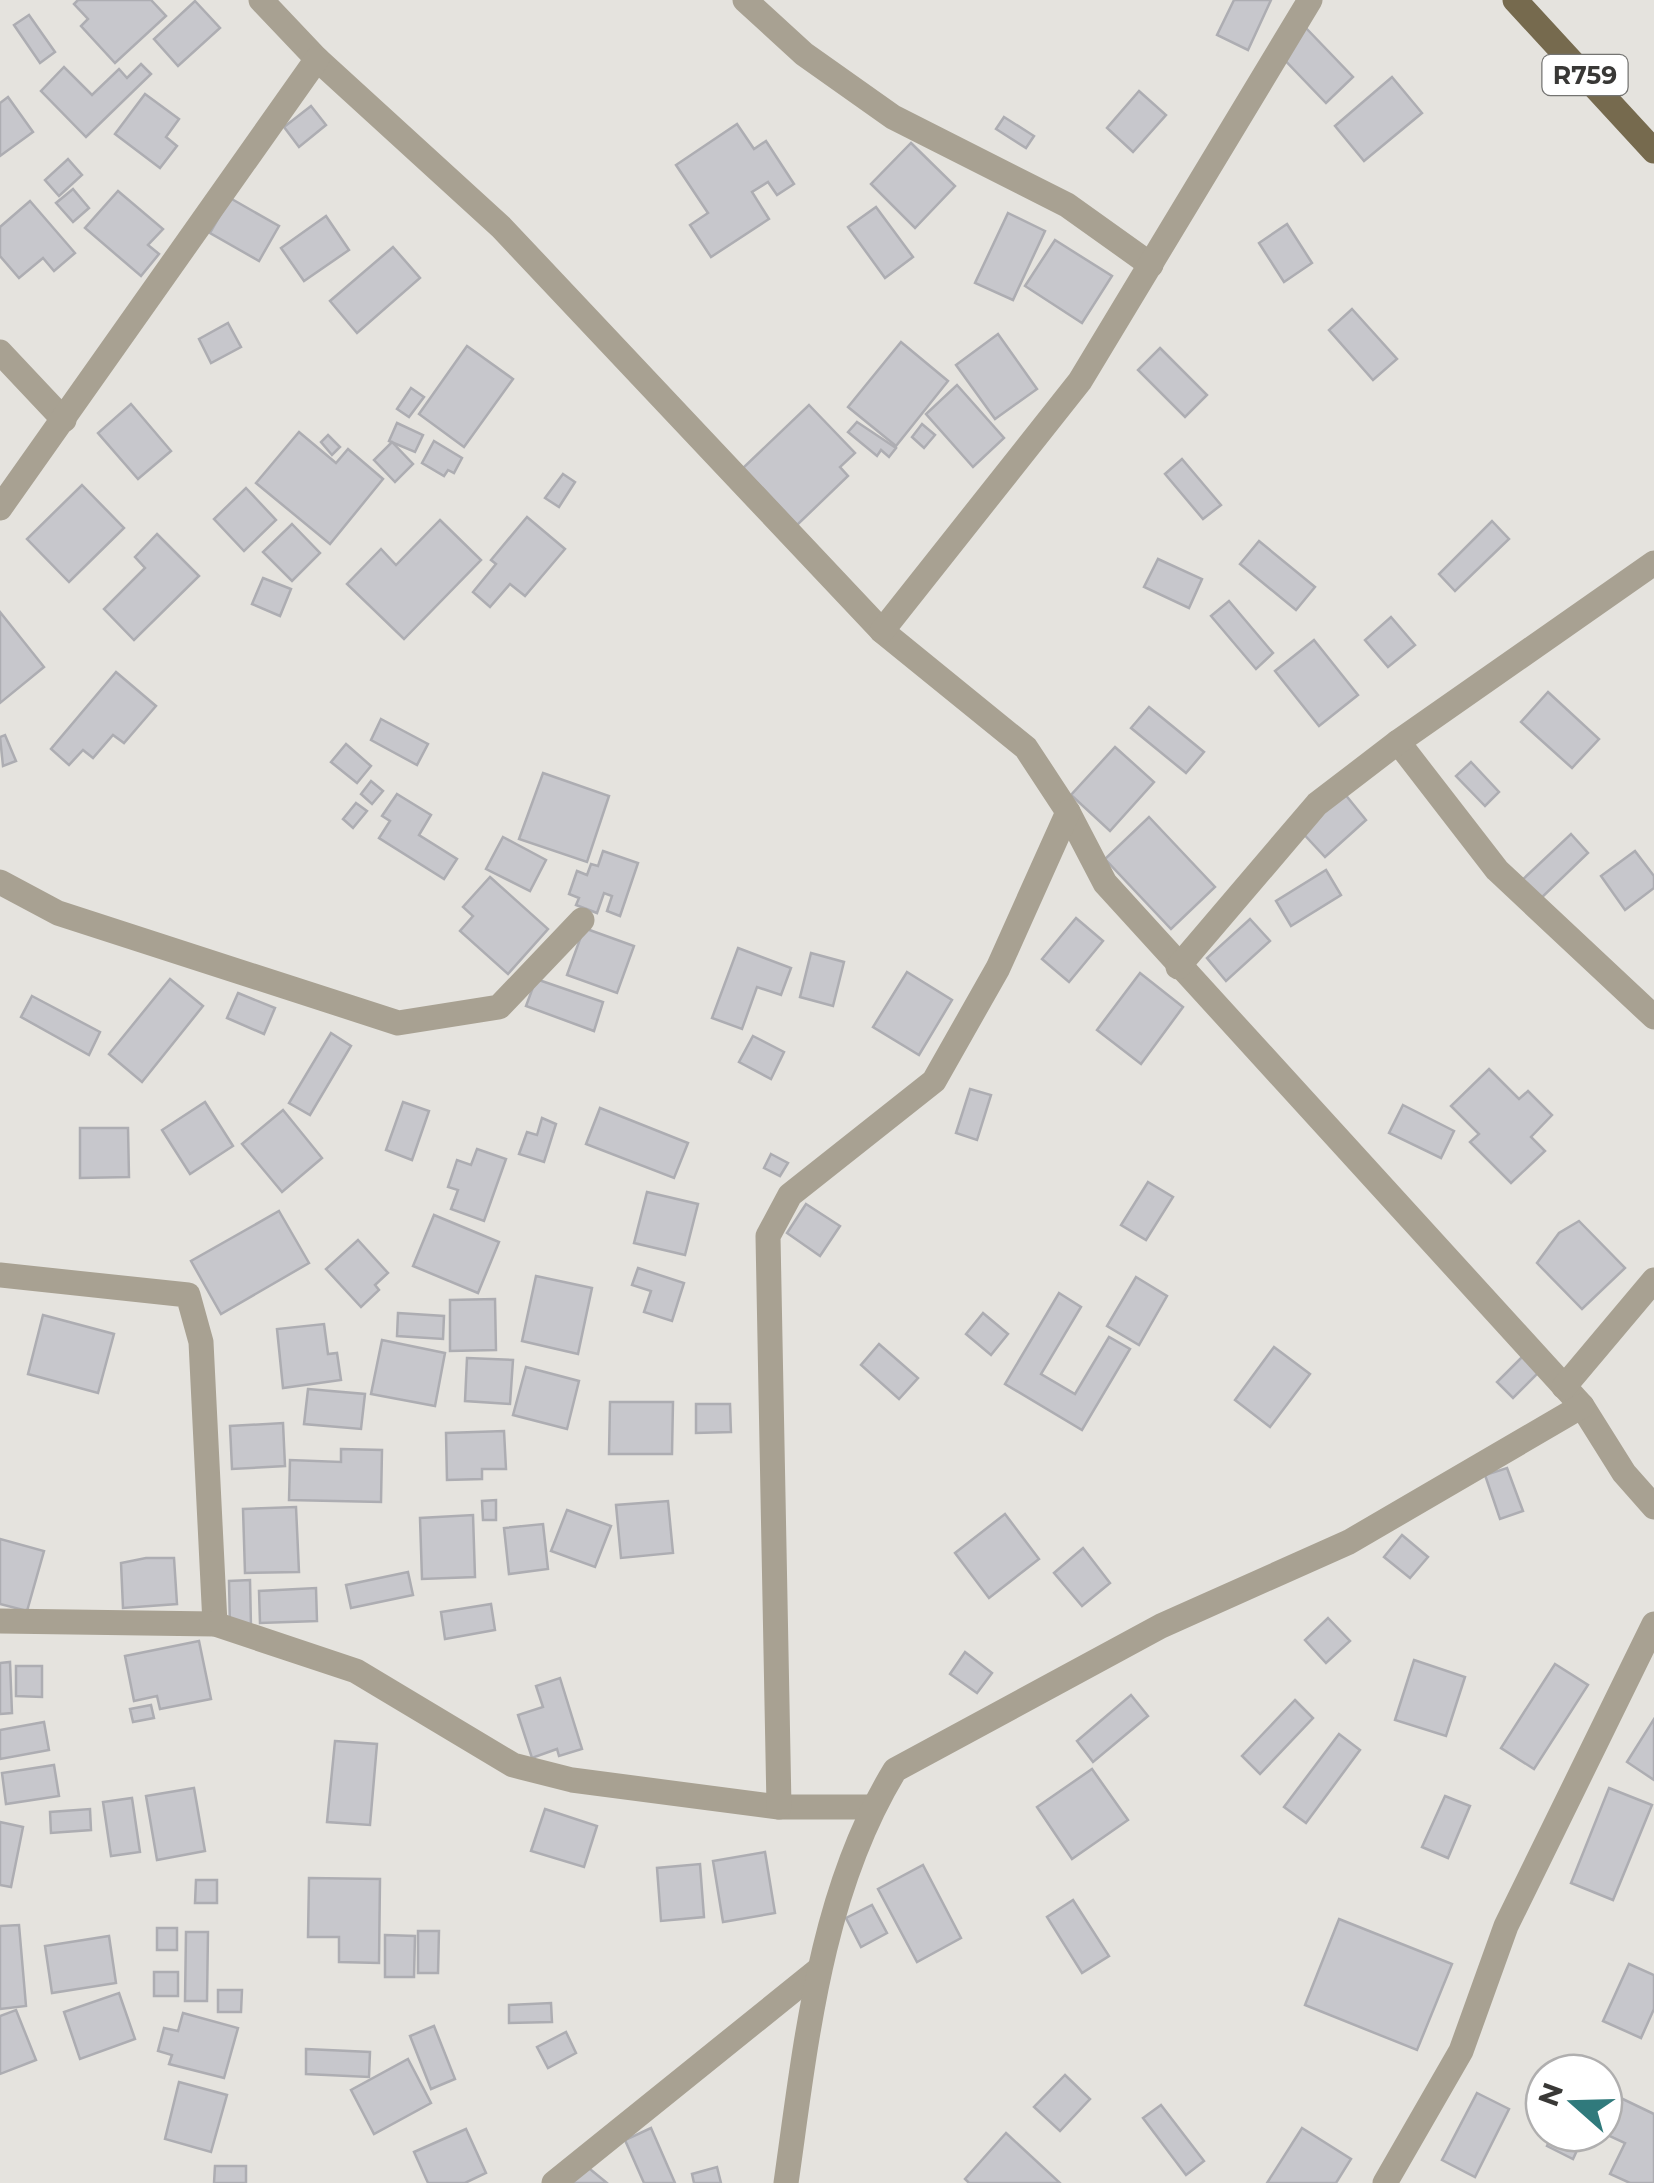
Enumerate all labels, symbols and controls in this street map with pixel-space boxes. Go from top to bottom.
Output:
road number: R759 [1542,55,1628,95]
north arrow [1524,2053,1624,2153]
text: N [1531,2078,1570,2111]

